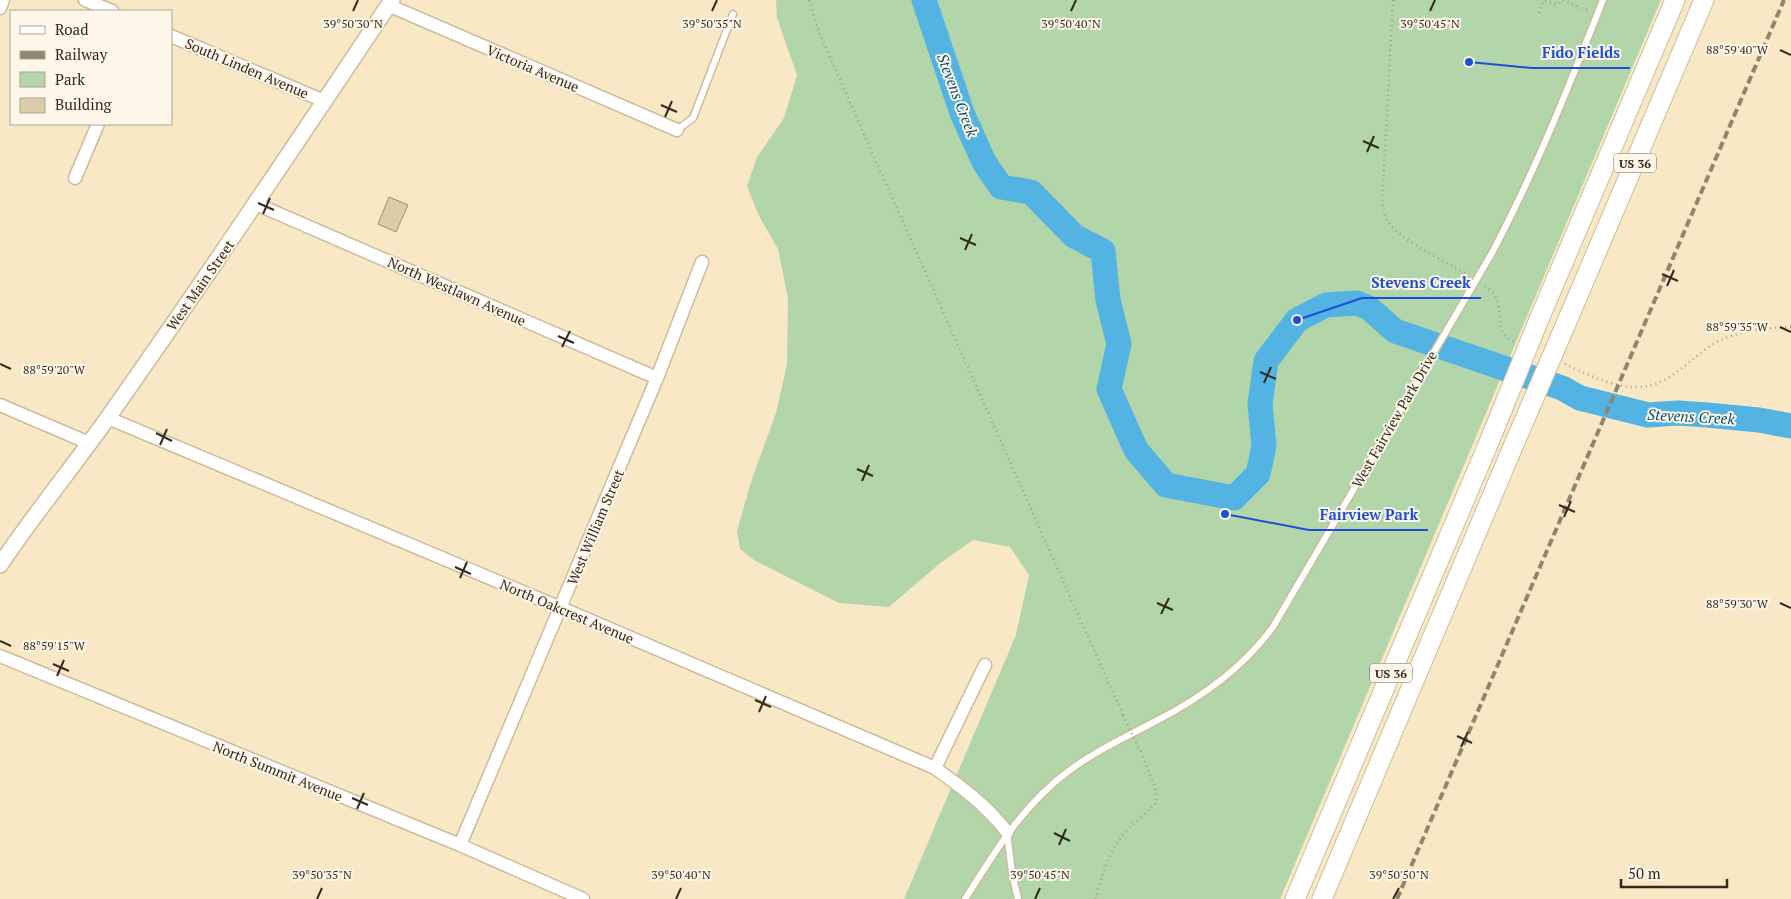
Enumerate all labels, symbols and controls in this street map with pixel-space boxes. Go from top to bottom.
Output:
legend [10,10,172,125]
text: 39°50'30"N [323,16,383,31]
text: 39°50'35"N [682,16,742,31]
text: 39°50'40"N [1041,16,1101,31]
text: 39°50'45"N [1400,16,1460,31]
text: Road [55,19,88,39]
street label: South Linden Avenue [182,33,312,103]
callout: Fido Fields [1532,38,1630,68]
street label: Victoria Avenue [484,40,582,96]
text: Fido Fields [1542,42,1620,62]
text: 88°59'40"W [1706,42,1769,57]
text: Railway [55,44,108,64]
water label: Stevens Creek [933,51,983,140]
text: Park [55,69,85,89]
text: Building [55,94,113,114]
road number: US 36 [1614,154,1656,172]
street label: West Main Street [162,235,239,334]
street label: North Westlawn Avenue [385,252,529,330]
callout: Stevens Creek [1362,268,1481,298]
text: Stevens Creek [1371,272,1471,292]
text: 88°59'35"W [1706,319,1769,334]
street label: West Fairview Park Drive [1347,347,1441,491]
text: 88°59'20"W [23,362,86,377]
water label: Stevens Creek [1647,404,1736,428]
street label: West William Street [562,466,628,588]
callout: Fairview Park [1309,500,1428,530]
text: Fairview Park [1320,504,1418,524]
street label: North Oakcrest Avenue [497,574,637,648]
text: 88°59'30"W [1706,596,1769,611]
text: 88°59'15"W [23,638,86,653]
road number: US 36 [1370,664,1412,682]
street label: North Summit Avenue [210,736,346,806]
scale bar [1621,856,1727,888]
text: 50 m [1628,863,1661,883]
text: 39°50'35"N [292,867,352,882]
text: 39°50'40"N [651,867,711,882]
text: 39°50'45"N [1010,867,1070,882]
text: 39°50'50"N [1369,867,1429,882]

